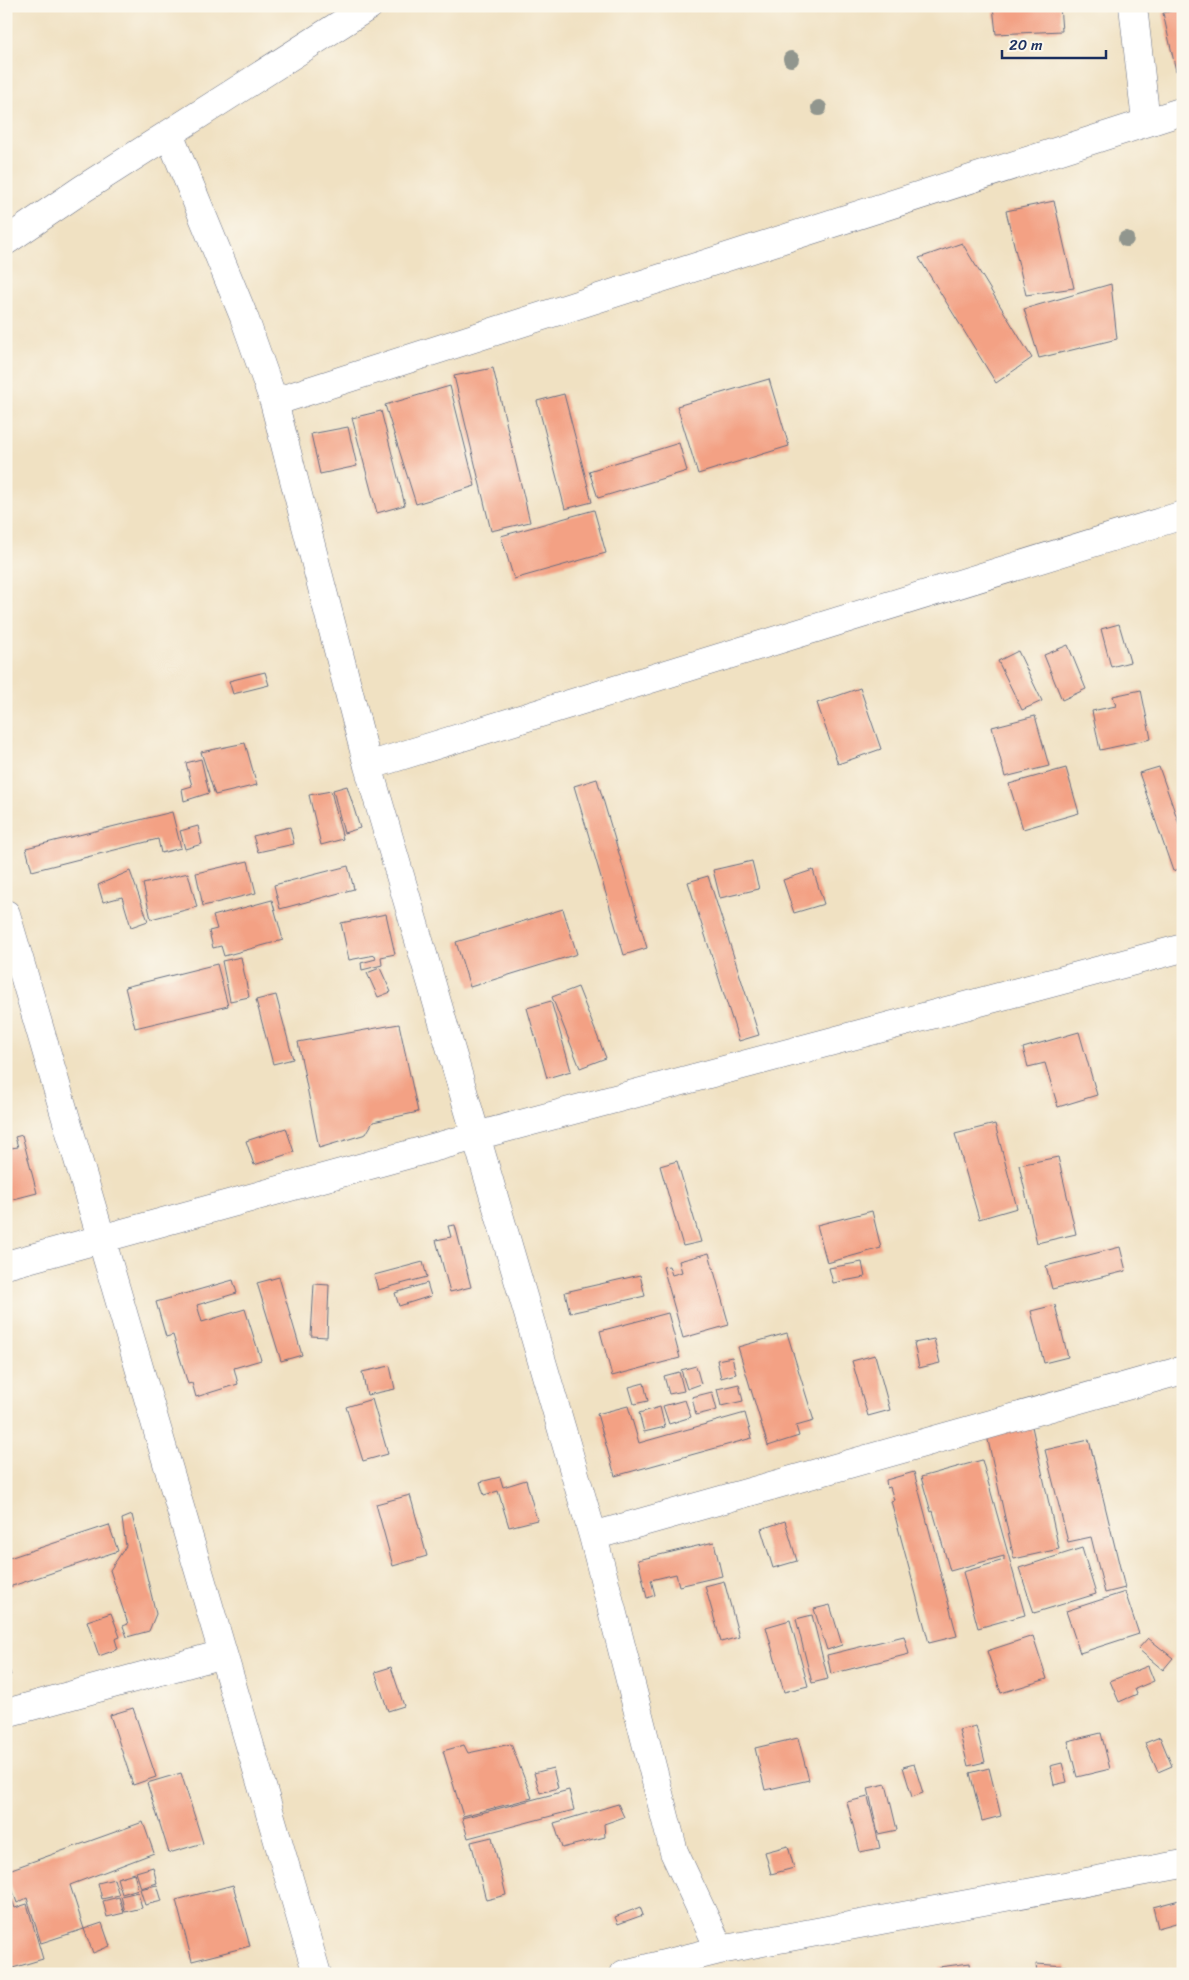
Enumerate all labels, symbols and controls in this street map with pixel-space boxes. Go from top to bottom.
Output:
scale bar [1002,28,1105,60]
text: 20 m [1009,32,1043,58]

